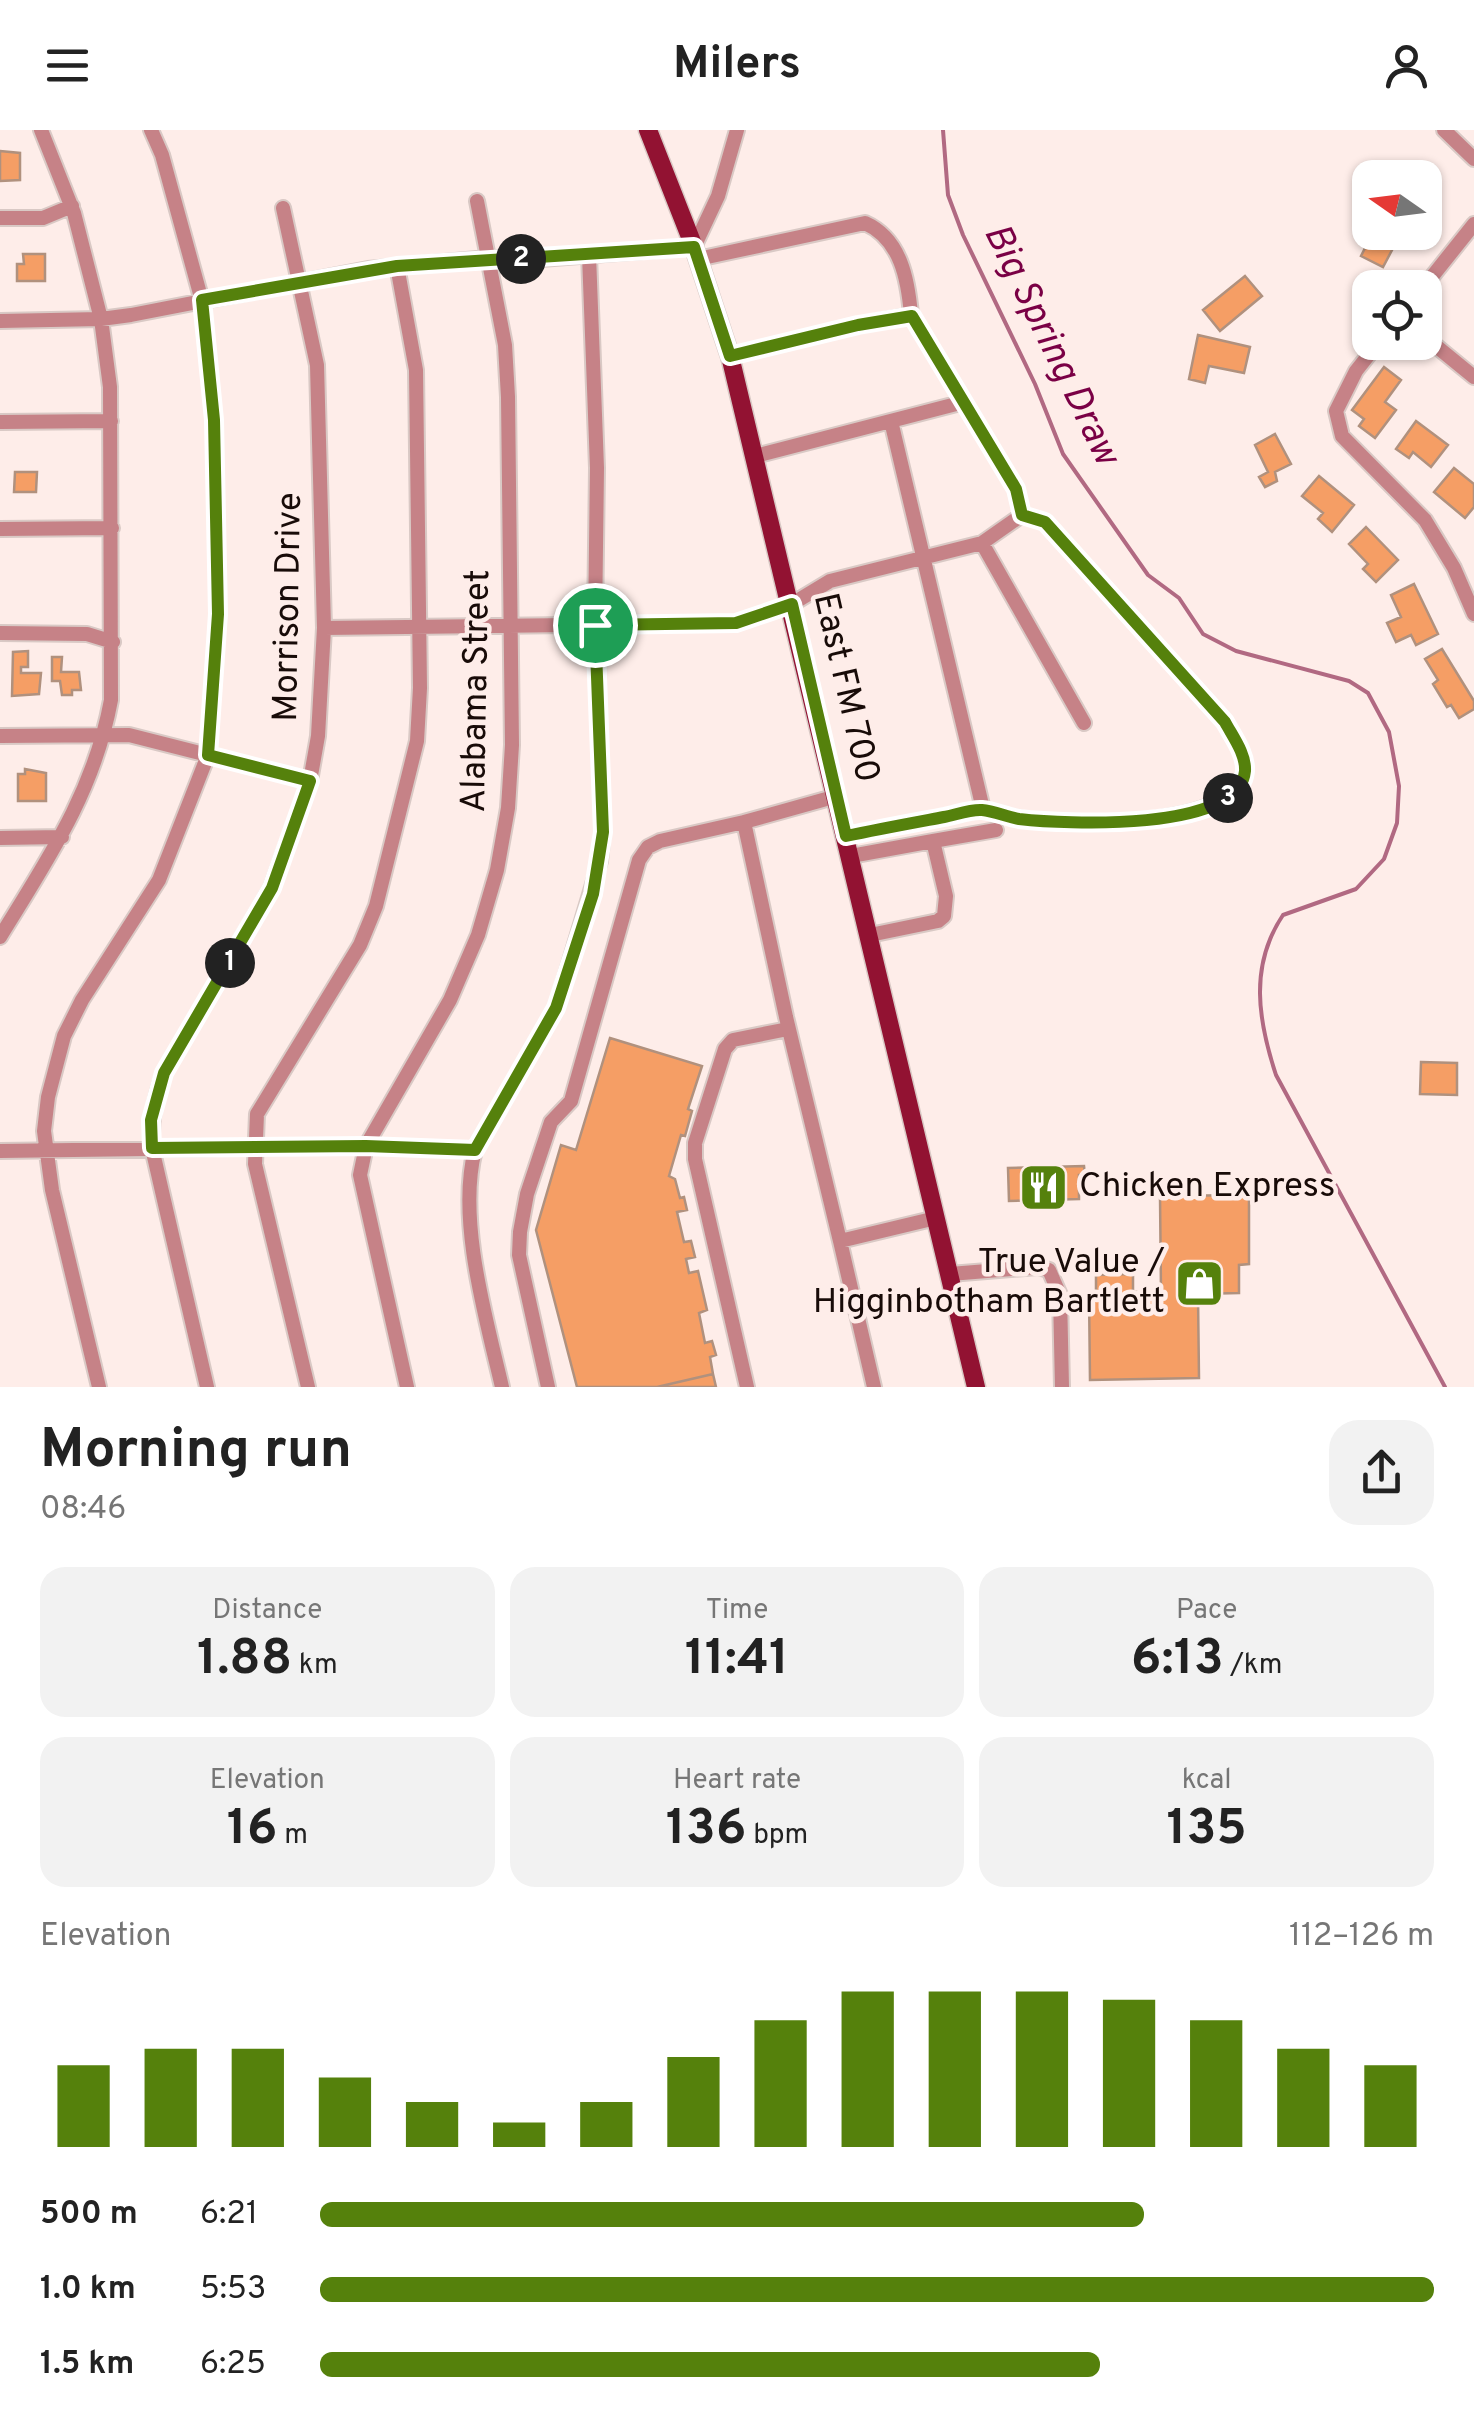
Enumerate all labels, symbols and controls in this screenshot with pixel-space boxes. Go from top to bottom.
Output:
text: Milers [673,37,801,94]
icon: menu [40,38,95,93]
icon: person [1379,38,1434,93]
north arrow [1352,160,1442,250]
map controls [1352,160,1442,360]
water label: Big Spring Draw [970,216,1131,476]
pin: 2 [496,234,546,284]
text: 2 [512,241,530,277]
button: locate [1352,270,1442,360]
street label: Morrison Drive [265,492,313,722]
street label: Alabama Street [453,569,501,813]
pin [553,583,638,668]
street label: East FM 700 [802,589,888,787]
icon: arrive [568,598,623,653]
pin: 3 [1203,773,1253,823]
text: 3 [1220,780,1236,816]
pin: 1 [205,938,255,988]
text: 1 [224,945,236,981]
restaurant icon: Chicken Express [1018,1161,1070,1213]
place label: Chicken Express [1079,1165,1335,1209]
place label: True Value / Higginbotham Bartlett [813,1241,1165,1325]
shop icon: True Value / Higginbotham Bartlett [1174,1257,1226,1309]
text: Morning run [40,1417,352,1487]
button: share [1329,1420,1434,1525]
text: 08:46 [40,1490,126,1530]
text: Distance [212,1593,322,1629]
text: Time [706,1593,768,1629]
text: Pace [1176,1593,1237,1629]
text: 1.88 [197,1629,292,1692]
text: 11:41 [685,1629,789,1692]
text: 6:13 [1131,1629,1224,1692]
text: km [292,1648,338,1684]
text: /km [1224,1648,1282,1684]
text: Elevation [210,1763,325,1799]
text: Heart rate [673,1763,801,1799]
text: kcal [1182,1763,1232,1799]
text: 16 [227,1799,278,1862]
text: 136 [666,1799,747,1862]
text: 135 [1166,1799,1247,1862]
text: m [278,1818,308,1854]
text: bpm [747,1818,808,1854]
text: Elevation [40,1917,172,1957]
text: 112–126 m [1289,1917,1434,1957]
text: 500 m [40,2195,138,2235]
text: 6:21 [200,2195,258,2235]
text: 1.0 km [40,2270,136,2310]
text: 5:53 [200,2270,266,2310]
text: 1.5 km [40,2345,134,2385]
text: 6:25 [200,2345,266,2385]

